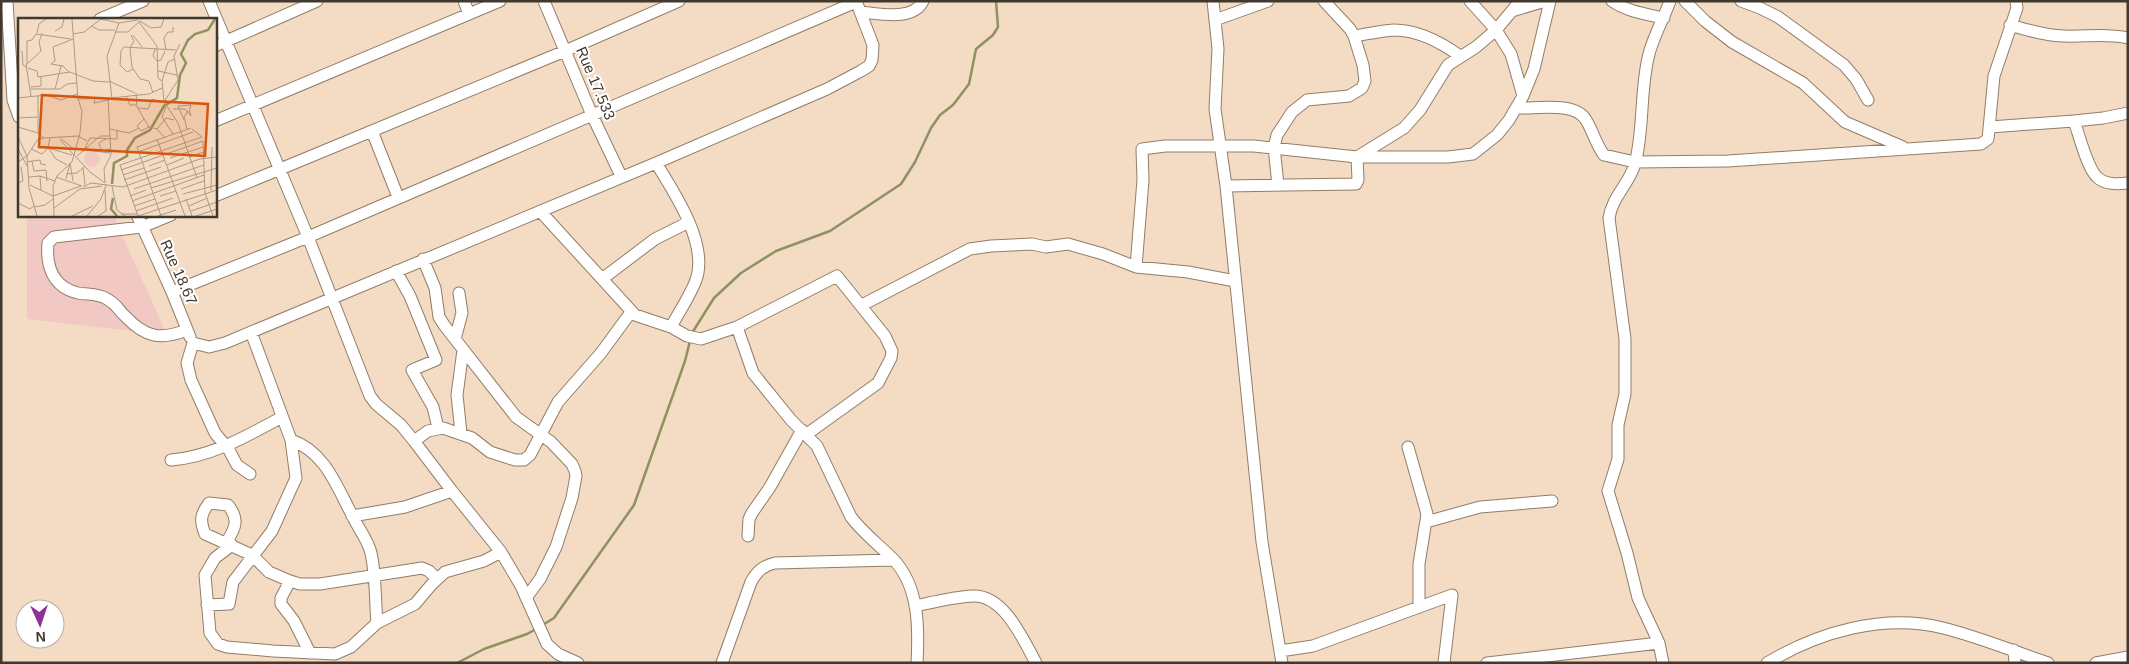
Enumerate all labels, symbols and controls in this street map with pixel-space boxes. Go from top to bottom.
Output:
inset map [18,18,216,216]
street label: Rue 17.533 [573,44,619,122]
street label: Rue 18.67 [157,237,201,307]
north arrow [15,599,65,649]
text: N [35,629,46,645]

